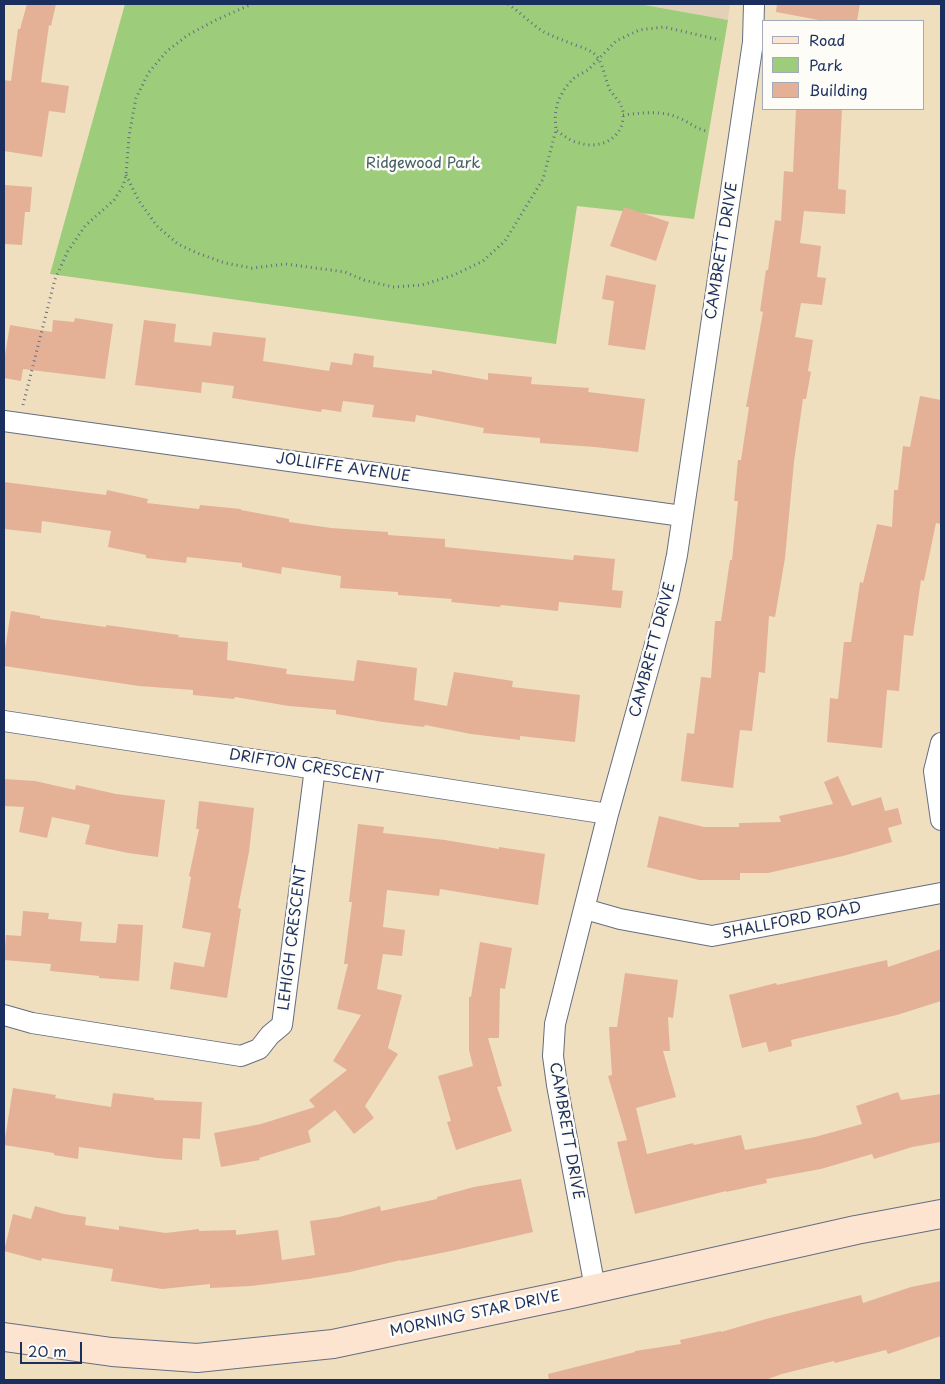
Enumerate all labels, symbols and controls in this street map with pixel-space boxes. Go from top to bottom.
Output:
legend [762,20,925,110]
text: Road [809,28,845,51]
text: Park [809,53,843,76]
text: Building [809,78,868,101]
park label: Ridgewood Park [366,155,480,173]
street label: CAMBRETT DRIVE [702,181,742,321]
street label: JOLLIFFE AVENUE [275,450,411,486]
street label: CAMBRETT DRIVE [626,581,680,719]
street label: DRIFTON CRESCENT [228,746,384,788]
street label: LEHIGH CRESCENT [275,864,311,1012]
street label: SHALLFORD ROAD [721,899,863,943]
street label: CAMBRETT DRIVE [545,1061,587,1201]
street label: MORNING STAR DRIVE [388,1287,562,1341]
scale bar [22,1332,85,1364]
text: 20 m [28,1339,67,1362]

